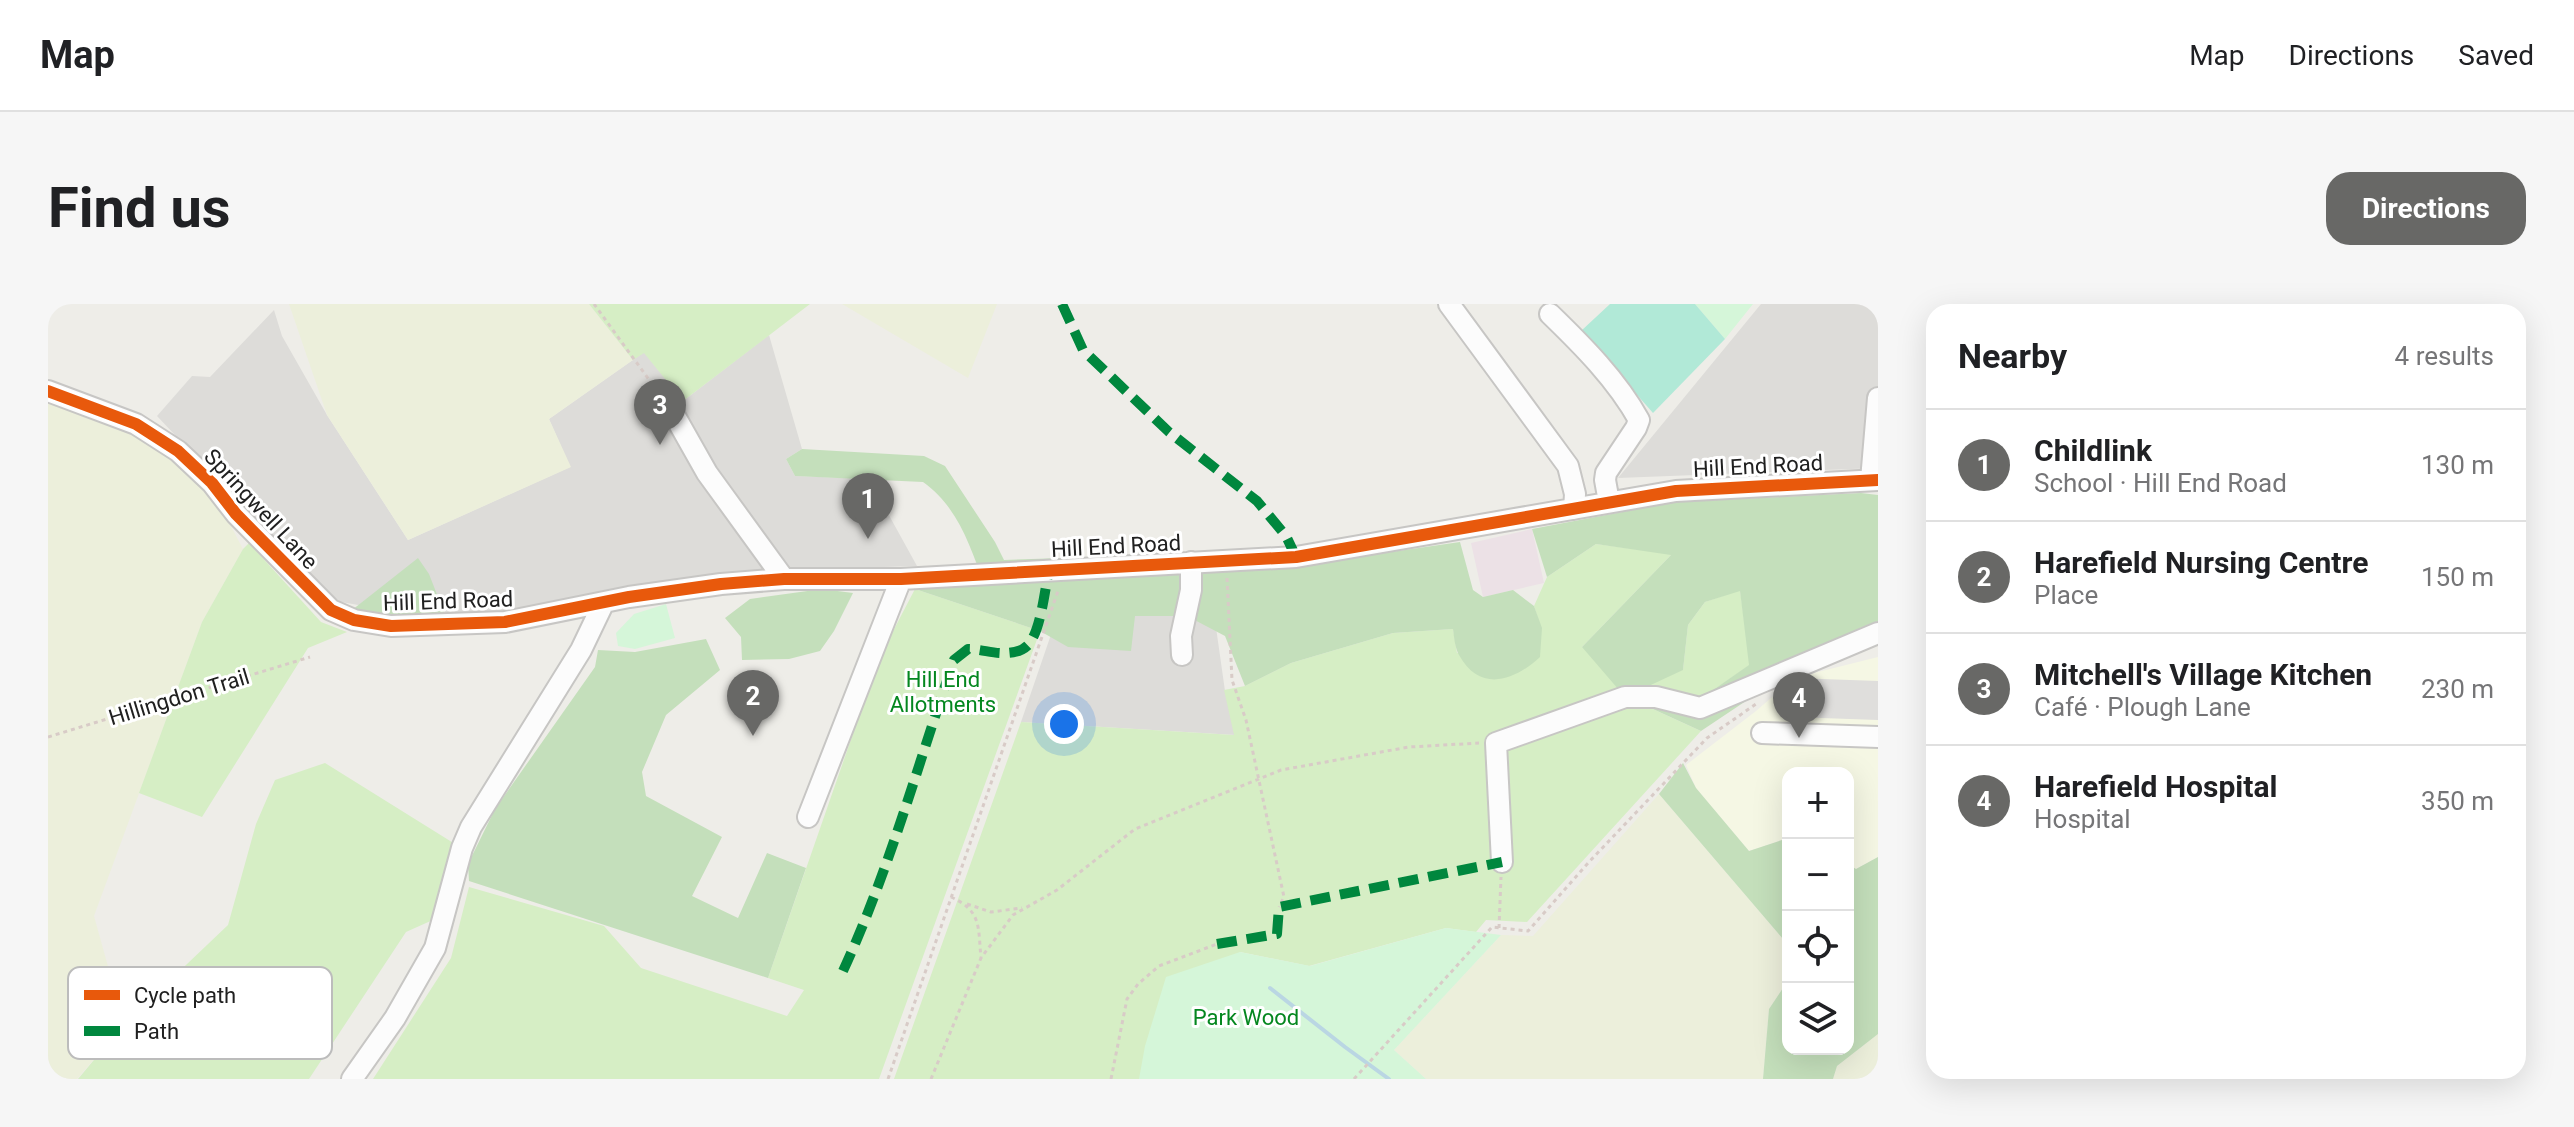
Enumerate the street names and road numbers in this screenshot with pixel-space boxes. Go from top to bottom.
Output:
street label: Springwell Lane [199,444,323,574]
street label: Hill End Road [1692,450,1824,482]
street label: Hill End Road [1050,530,1182,562]
street label: Hill End Road [383,586,513,616]
street label: Hillingdon Trail [106,664,252,730]

